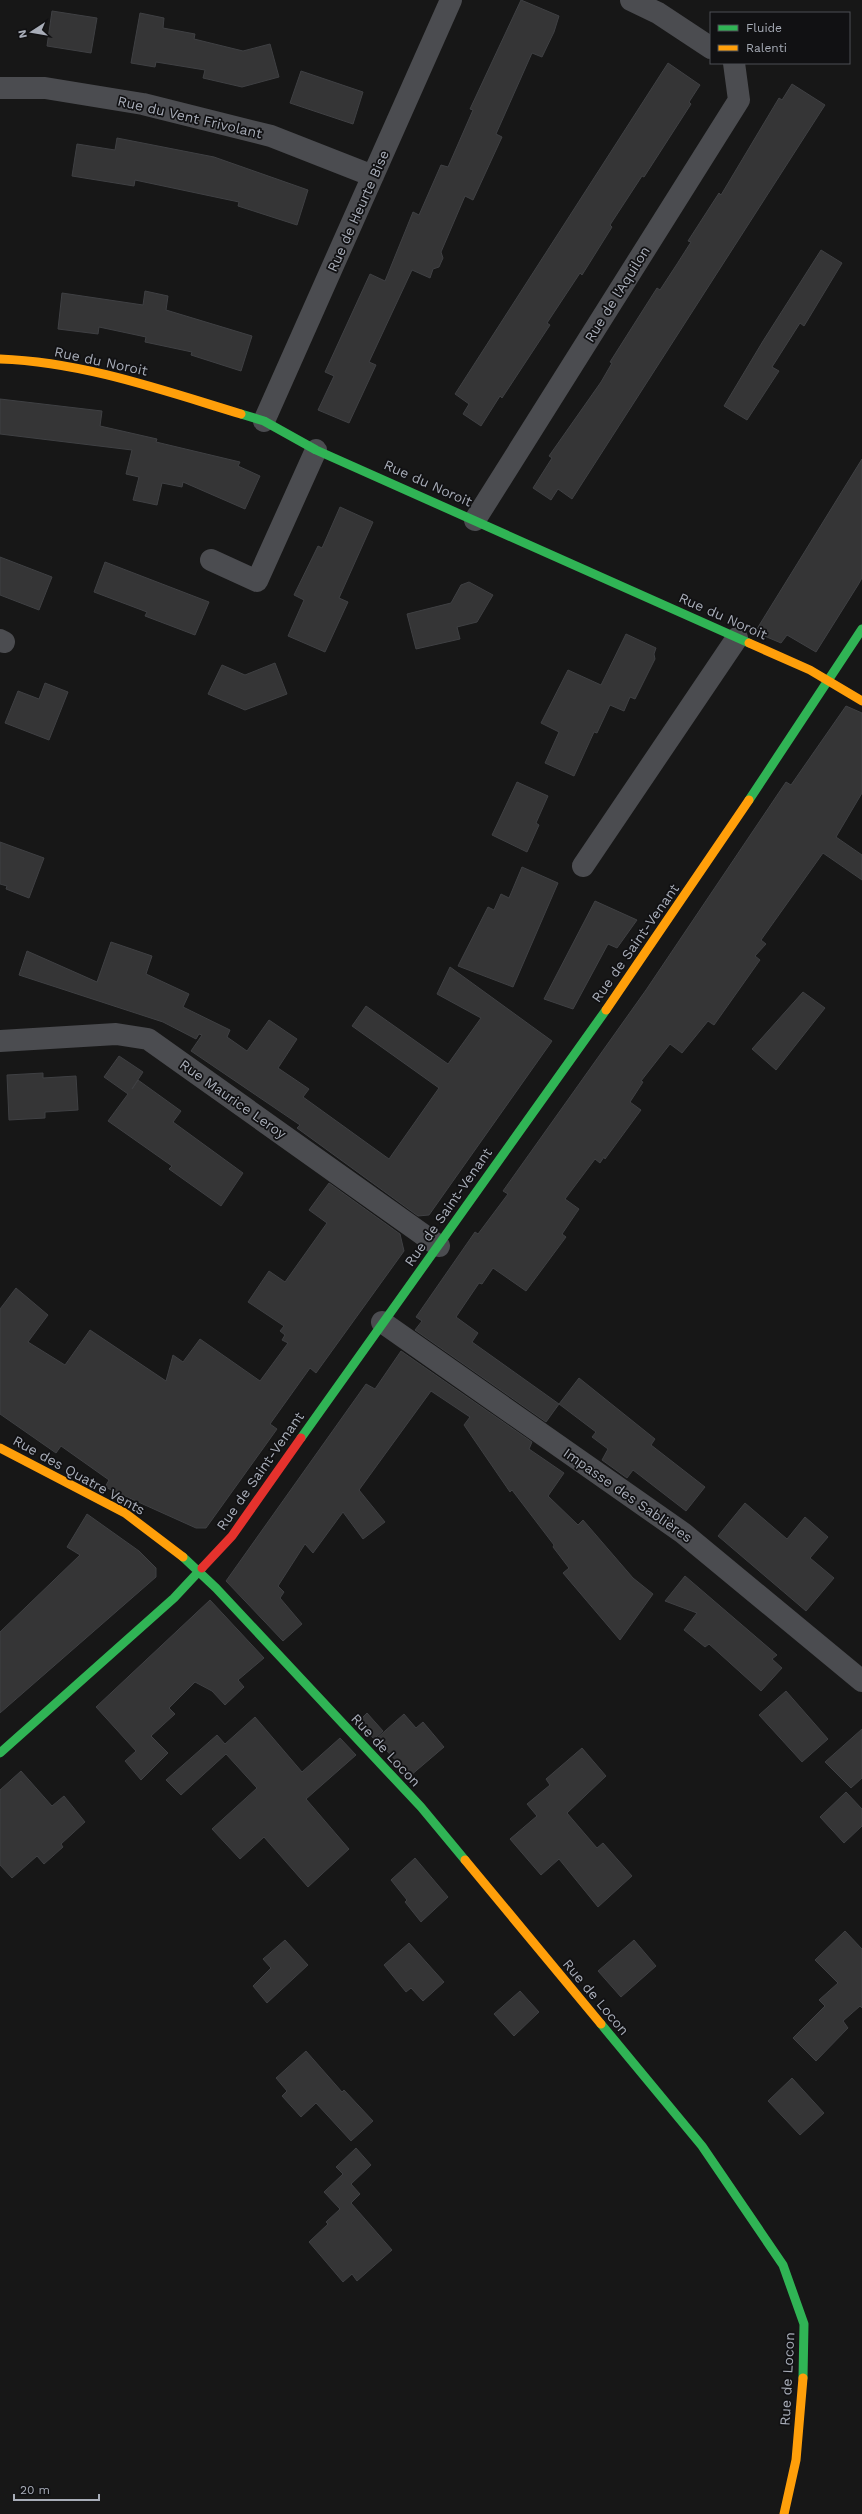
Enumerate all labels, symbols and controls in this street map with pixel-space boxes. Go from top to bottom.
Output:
north arrow [12,12,52,52]
legend [710,12,850,64]
text: Fluide [746,21,782,35]
text: N [16,29,30,39]
text: Ralenti [746,41,787,55]
street label: Rue du Vent Frivolant [116,93,264,141]
street label: Rue de Heurte Bise [324,148,392,274]
street label: Rue de l'Aquilon [581,243,653,345]
street label: Rue du Noroit [53,343,149,379]
street label: Rue du Noroit [381,456,475,510]
street label: Rue du Noroit [676,589,770,643]
street label: Rue de Saint-Venant [588,881,682,1005]
street label: Rue Maurice Leroy [177,1056,290,1142]
street label: Rue de Saint-Venant [401,1145,495,1269]
street label: Rue de Saint-Venant [213,1409,307,1533]
street label: Rue des Quatre Vents [10,1432,148,1518]
street label: Impasse des Sablières [561,1444,695,1546]
street label: Rue de Locon [348,1710,424,1790]
street label: Rue de Locon [560,1956,632,2038]
street label: Rue de Locon [777,2332,797,2426]
scale bar [14,2476,99,2502]
text: 20 m [20,2483,50,2497]

